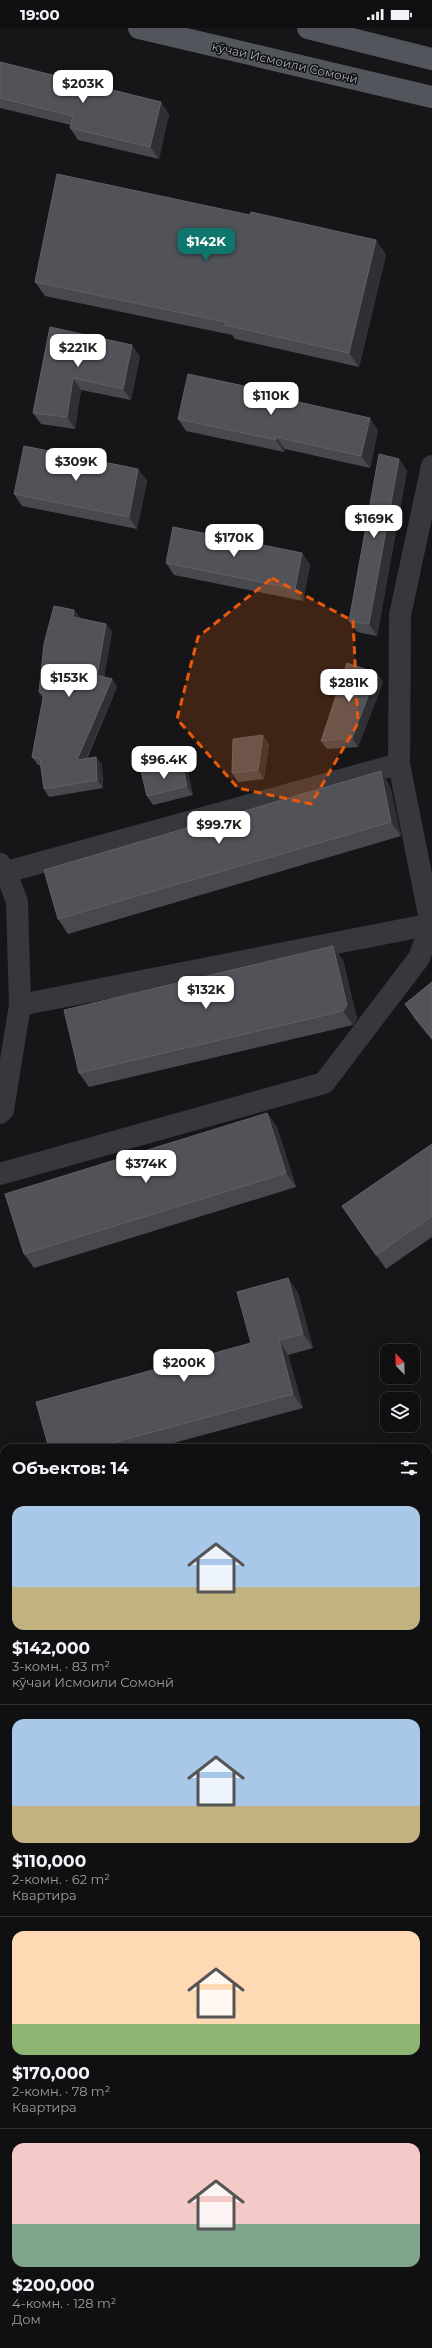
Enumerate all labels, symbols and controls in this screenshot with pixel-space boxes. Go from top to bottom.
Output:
text: 19:00 [20,5,60,24]
street label: кӯчаи Исмоили Сомонӣ [211,38,360,87]
pin: $203K [55,70,111,104]
text: $203K [62,75,104,91]
pin: $142K [178,228,234,262]
text: $142K [186,233,226,249]
pin: $221K [50,334,106,368]
text: $221K [59,339,97,355]
pin: $110K [243,382,299,416]
text: $110K [253,387,289,403]
pin: $309K [48,448,104,482]
text: $309K [55,453,97,469]
pin: $169K [346,505,402,539]
text: $169K [354,510,394,526]
pin: $170K [206,524,262,558]
text: $170K [214,529,254,545]
pin: $153K [41,664,97,698]
text: $153K [50,669,88,685]
pin: $281K [321,669,377,703]
text: $281K [329,674,369,690]
pin: $96.4K [131,746,197,780]
text: $96.4K [141,751,187,767]
pin: $99.7K [186,811,252,845]
text: $99.7K [196,816,242,832]
pin: $132K [178,976,234,1010]
text: $132K [187,981,225,997]
pin: $374K [118,1150,174,1184]
text: $374K [125,1155,167,1171]
north arrow [380,1344,420,1384]
map controls [380,1344,420,1432]
pin: $200K [156,1349,212,1383]
text: $200K [162,1354,206,1370]
button: layers [380,1392,420,1432]
icon: filters [398,1457,420,1479]
text: Объектов: 14 [12,1458,129,1478]
icon: home [180,1532,252,1604]
text: $142,000 [12,1638,90,1658]
text: 3-комн. · 83 m² [12,1658,110,1674]
text: кӯчаи Исмоили Сомонӣ [12,1674,174,1690]
icon: home [180,1745,252,1817]
text: $110,000 [12,1851,86,1871]
text: 2-комн. · 62 m² [12,1871,110,1887]
text: Квартира [12,1887,77,1903]
icon: home [180,1957,252,2029]
text: $170,000 [12,2063,90,2083]
text: 2-комн. · 78 m² [12,2083,110,2099]
text: Квартира [12,2099,77,2115]
icon: home [180,2169,252,2241]
text: $200,000 [12,2275,95,2295]
text: 4-комн. · 128 m² [12,2295,116,2311]
text: Дом [12,2311,41,2327]

